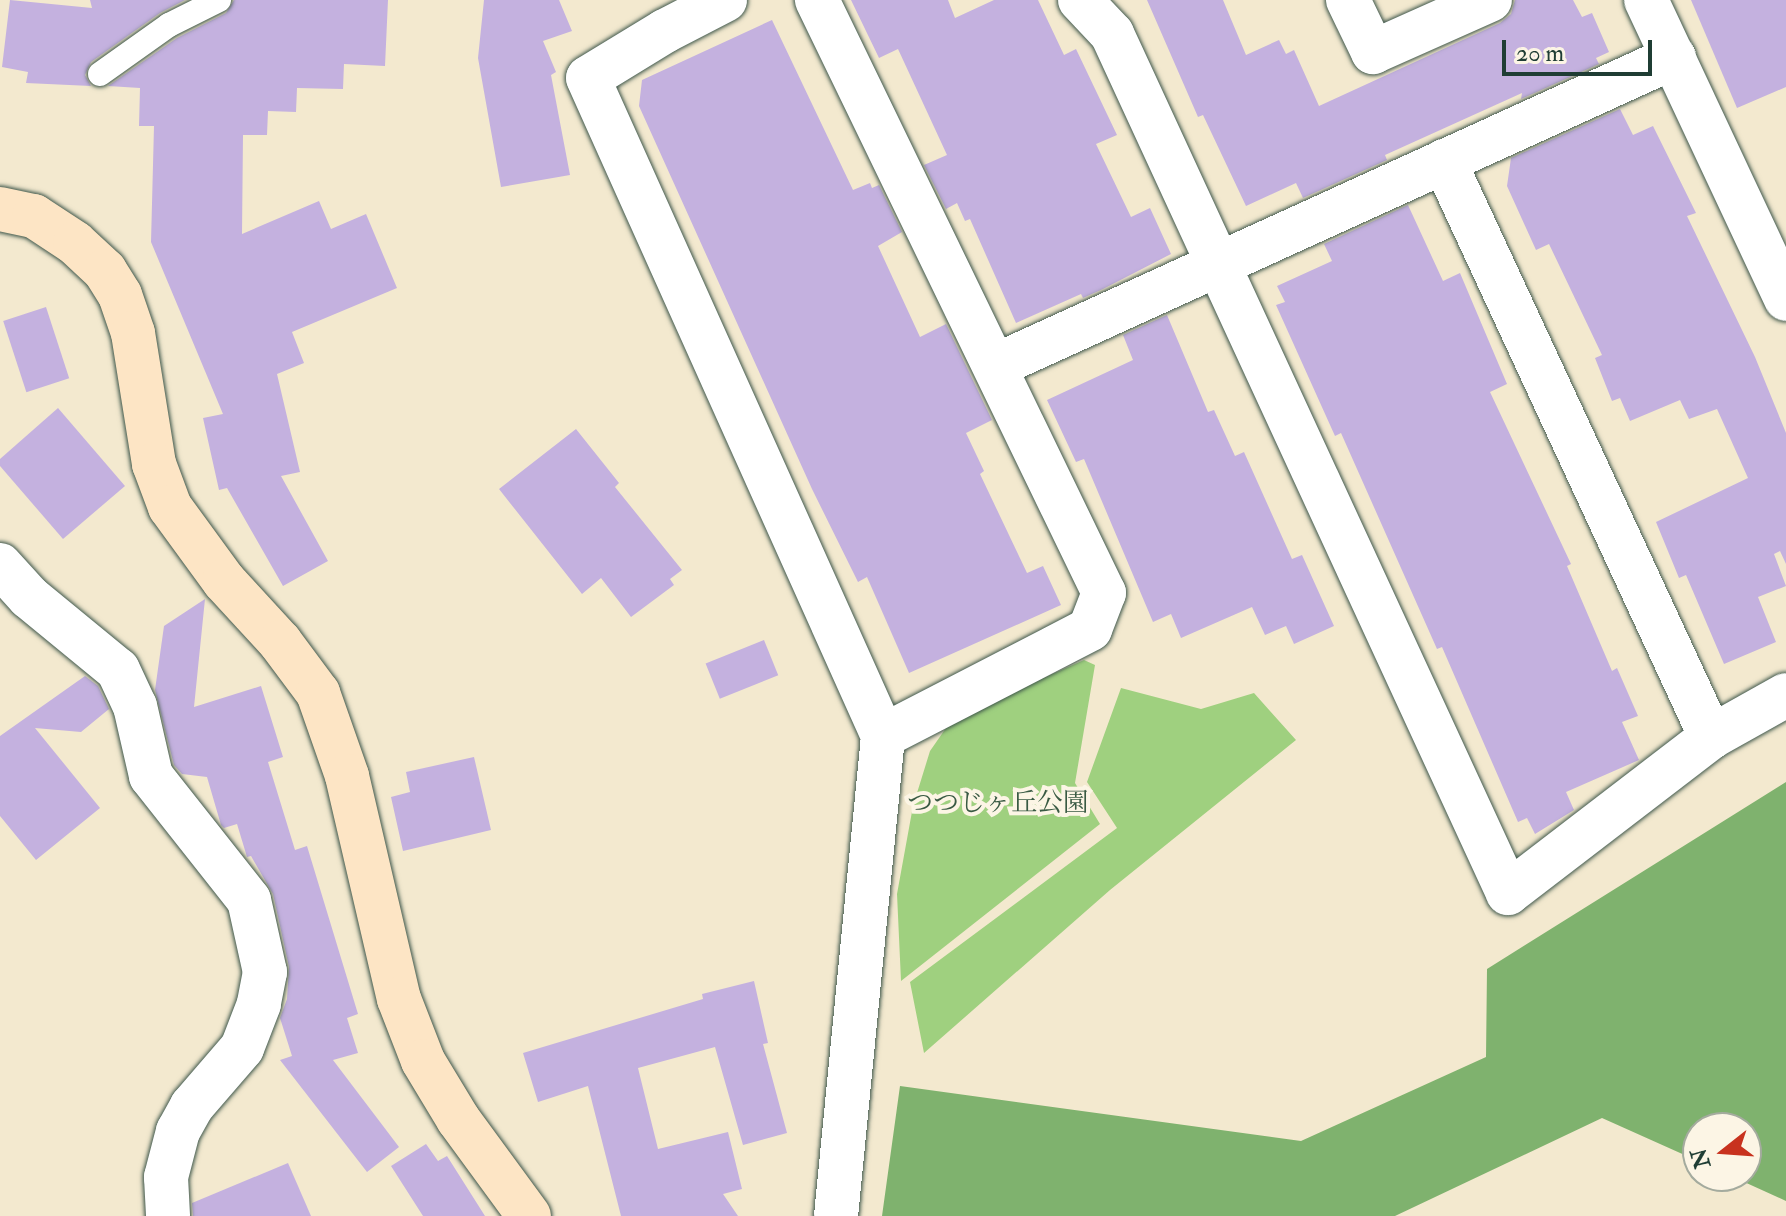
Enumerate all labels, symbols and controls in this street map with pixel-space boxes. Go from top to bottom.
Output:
scale bar [1506,24,1656,74]
text: 20 m [1516,38,1564,69]
park label: つつじヶ丘公園 [907,788,1089,820]
north arrow [1682,1112,1762,1192]
text: N [1685,1145,1717,1172]

